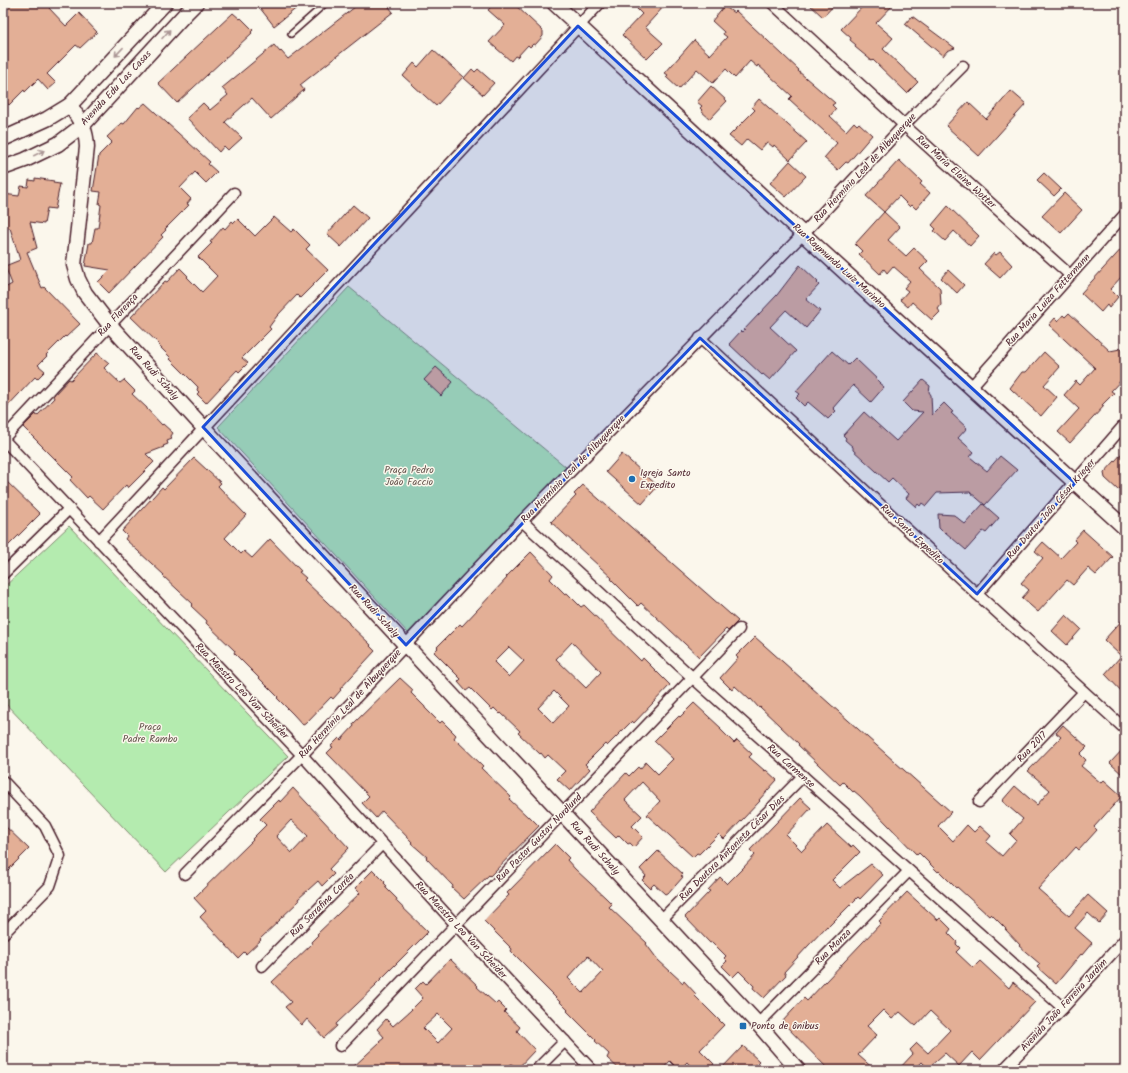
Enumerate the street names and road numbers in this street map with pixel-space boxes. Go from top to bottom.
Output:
street label: Avenida Edu Las Casas [77,46,156,129]
street label: Rua Hermínio Leal de Albuquerque [810,109,921,227]
street label: Rua Maria Elaine Wotter [912,131,1000,213]
street label: Rua Raymundo Luiz Marinho [789,220,890,313]
street label: Rua Maria Luiza Fettermann [1002,250,1094,350]
street label: Rua Florença [94,290,142,340]
street label: Rua Rudi Schaly [125,342,183,404]
street label: Rua Hermínio Leal de Albuquerque [517,411,629,527]
street label: Rua Doutor João César Krieger [1003,455,1100,563]
street label: Rua Santo Expedito [876,500,948,568]
street label: Rua Rudi Schaly [345,581,403,642]
street label: Rua Maestro Leo Von Scheider [191,639,293,743]
street label: Rua Hermínio Leal de Albuquerque [295,645,406,763]
street label: Rua 2017 [1013,728,1051,766]
street label: Rua Carmense [763,740,819,792]
street label: Rua Pastor Gustav Nordlund [492,789,587,886]
street label: Rua Doutora Antonieta César Dias [675,791,789,905]
street label: Rua Rudi Schaly [566,817,624,879]
street label: Rua Serrafina Corrêa [286,869,358,941]
street label: Rua Maestro Leo Von Scheider [411,877,511,983]
street label: Rua Monza [811,925,855,969]
street label: Avenida João Ferreira Jardim [1017,955,1111,1055]

